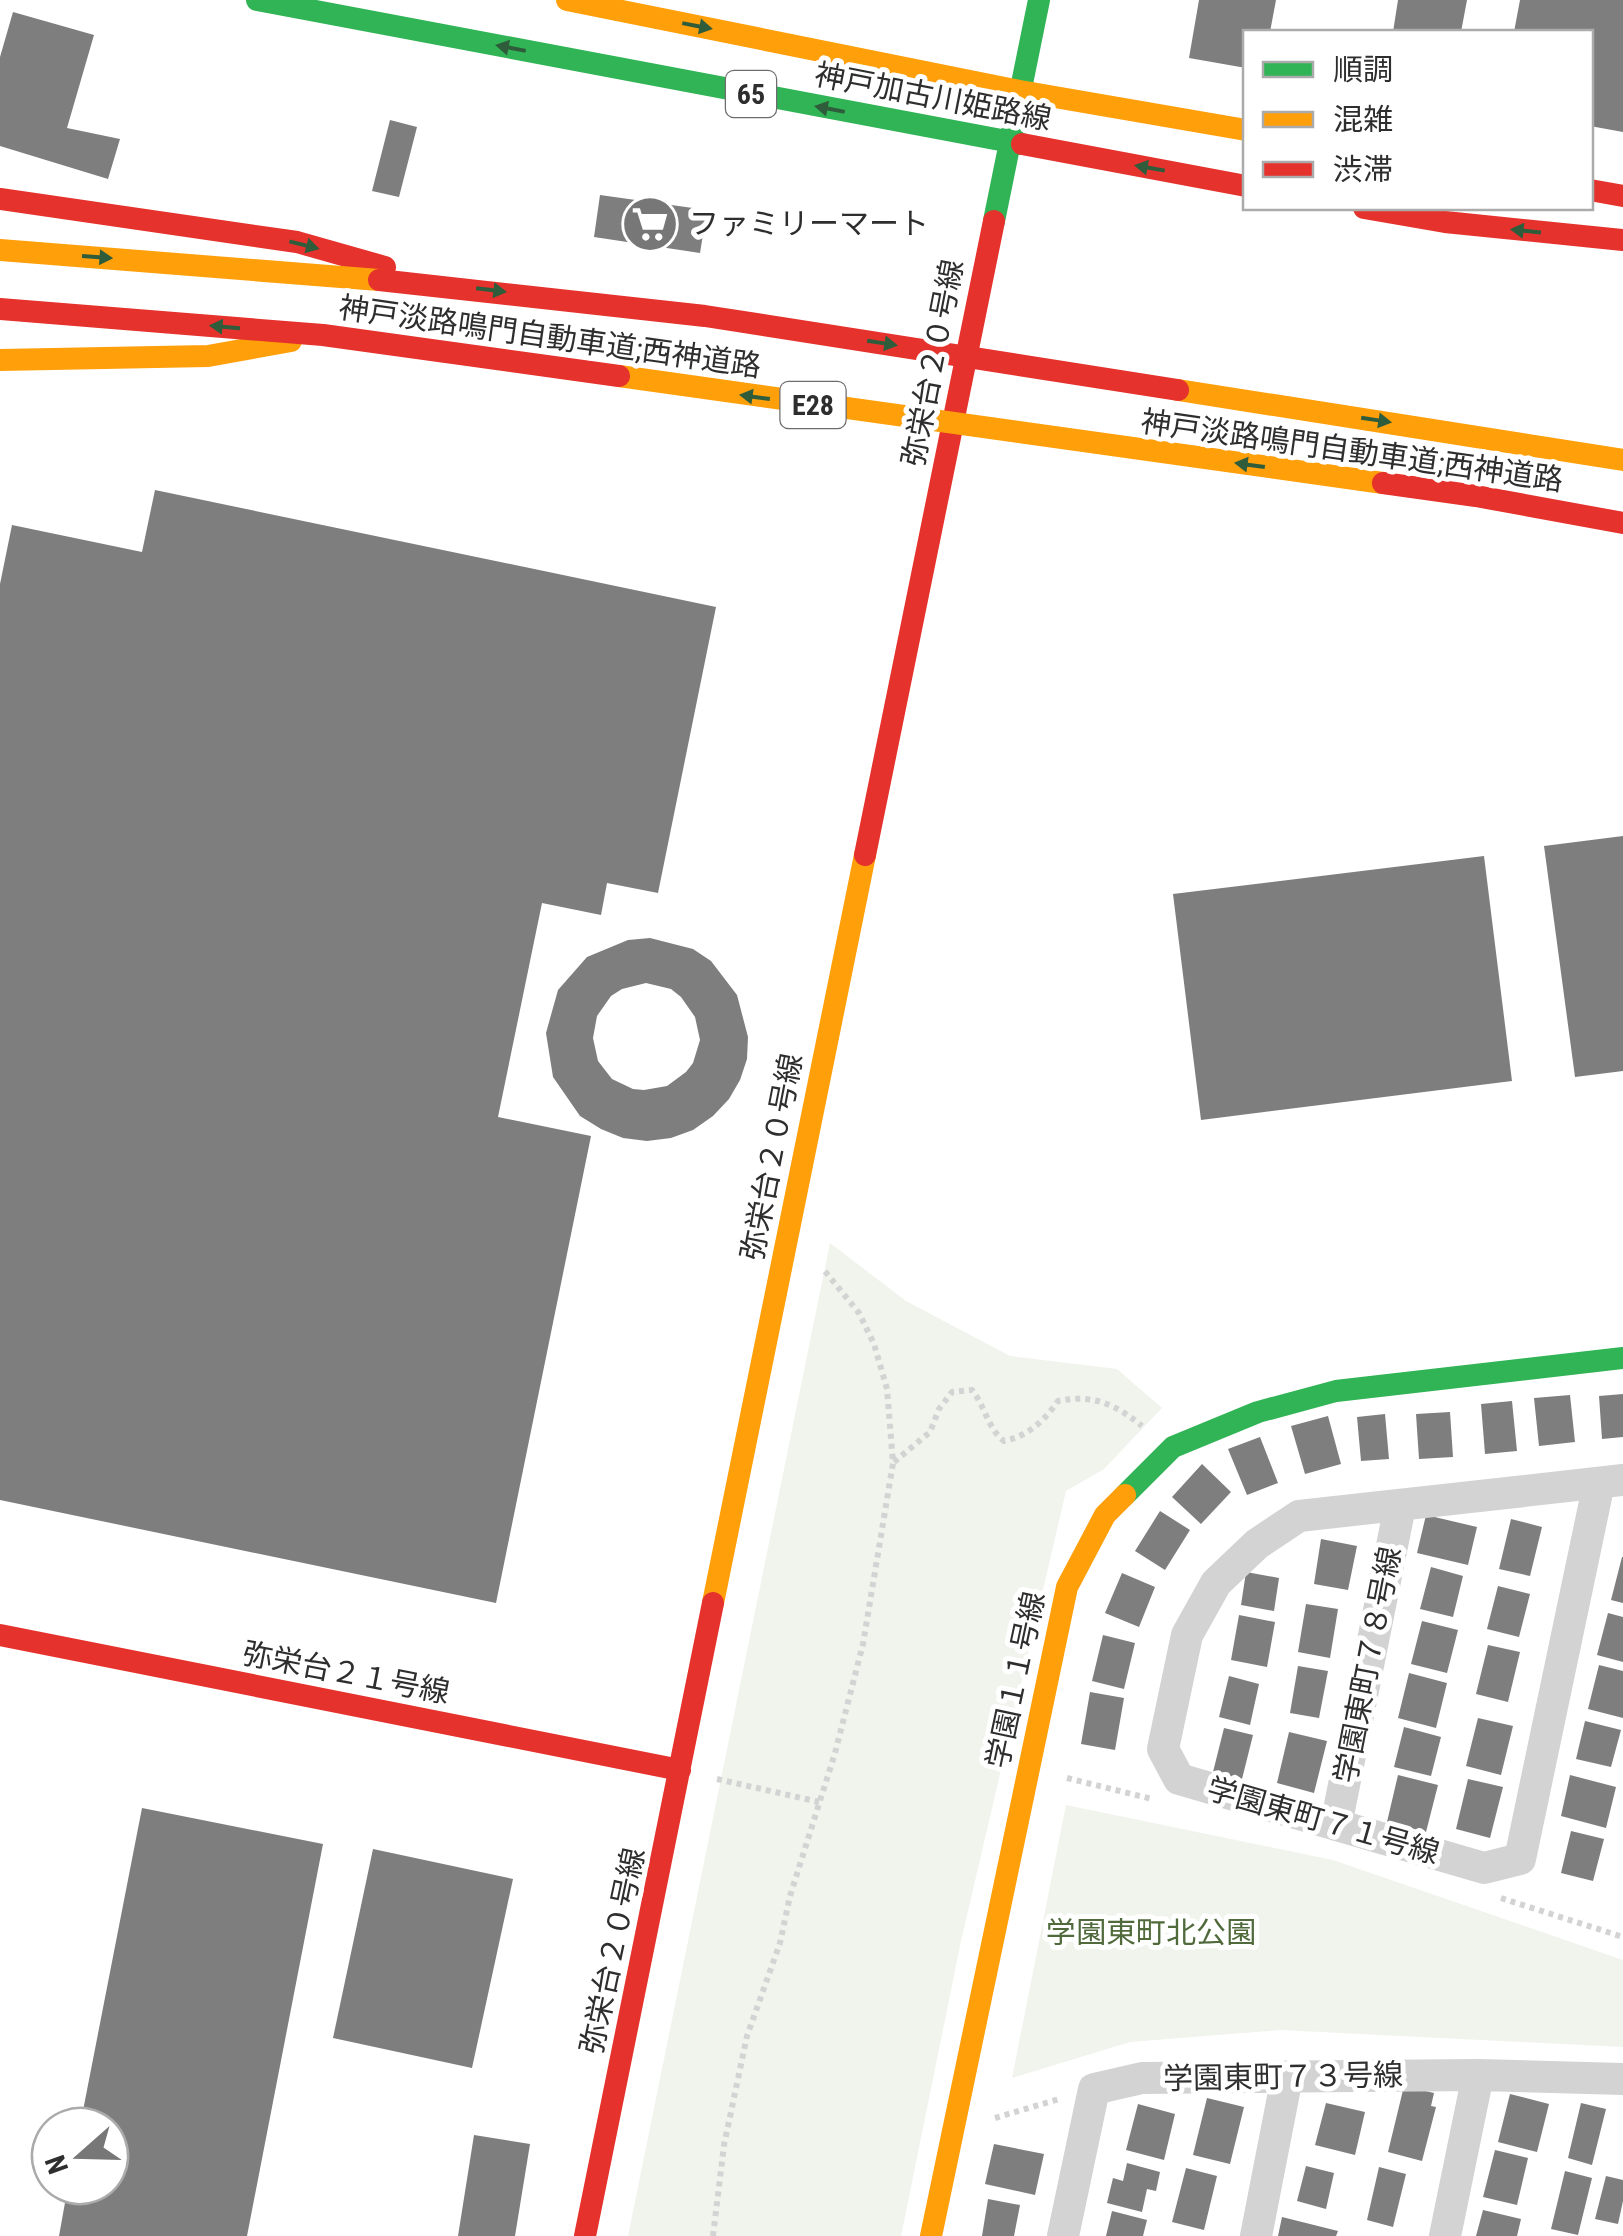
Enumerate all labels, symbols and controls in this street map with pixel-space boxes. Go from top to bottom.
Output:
one-way arrow [681,19,713,34]
legend [1243,30,1593,210]
one-way arrow [495,40,526,55]
text: 順調 [1333,52,1393,87]
street label: 神戸加古川姫路線 [812,56,1054,137]
road number: 65 [726,71,776,117]
one-way arrow [814,100,845,116]
text: 混雑 [1333,102,1393,137]
text: 渋滞 [1333,152,1393,187]
one-way arrow [1133,160,1165,175]
supermarket icon: ファミリーマート [620,194,680,254]
place label: ファミリーマート [689,206,929,241]
one-way arrow [1510,222,1541,238]
one-way arrow [289,237,320,253]
one-way arrow [82,250,114,266]
street label: 弥栄台２０号線 [895,256,970,469]
one-way arrow [475,282,507,298]
street label: 神戸淡路鳴門自動車道;西神道路 [337,290,763,383]
one-way arrow [208,319,240,335]
one-way arrow [867,336,898,352]
road number: E28 [780,382,846,428]
one-way arrow [739,388,770,404]
street label: 神戸淡路鳴門自動車道;西神道路 [1139,404,1565,497]
one-way arrow [1361,412,1393,428]
one-way arrow [1234,457,1265,473]
street label: 弥栄台２０号線 [734,1050,809,1263]
street label: 学園東町７８号線 [1327,1544,1408,1786]
street label: 学園１１号線 [980,1588,1051,1772]
street label: 弥栄台２１号線 [240,1635,453,1710]
street label: 学園東町７１号線 [1203,1771,1443,1870]
street label: 弥栄台２０号線 [574,1845,651,2057]
park label: 学園東町北公園 [1046,1915,1256,1950]
street label: 学園東町７３号線 [1163,2057,1403,2096]
north arrow [30,2106,130,2206]
text: N [39,2151,75,2178]

